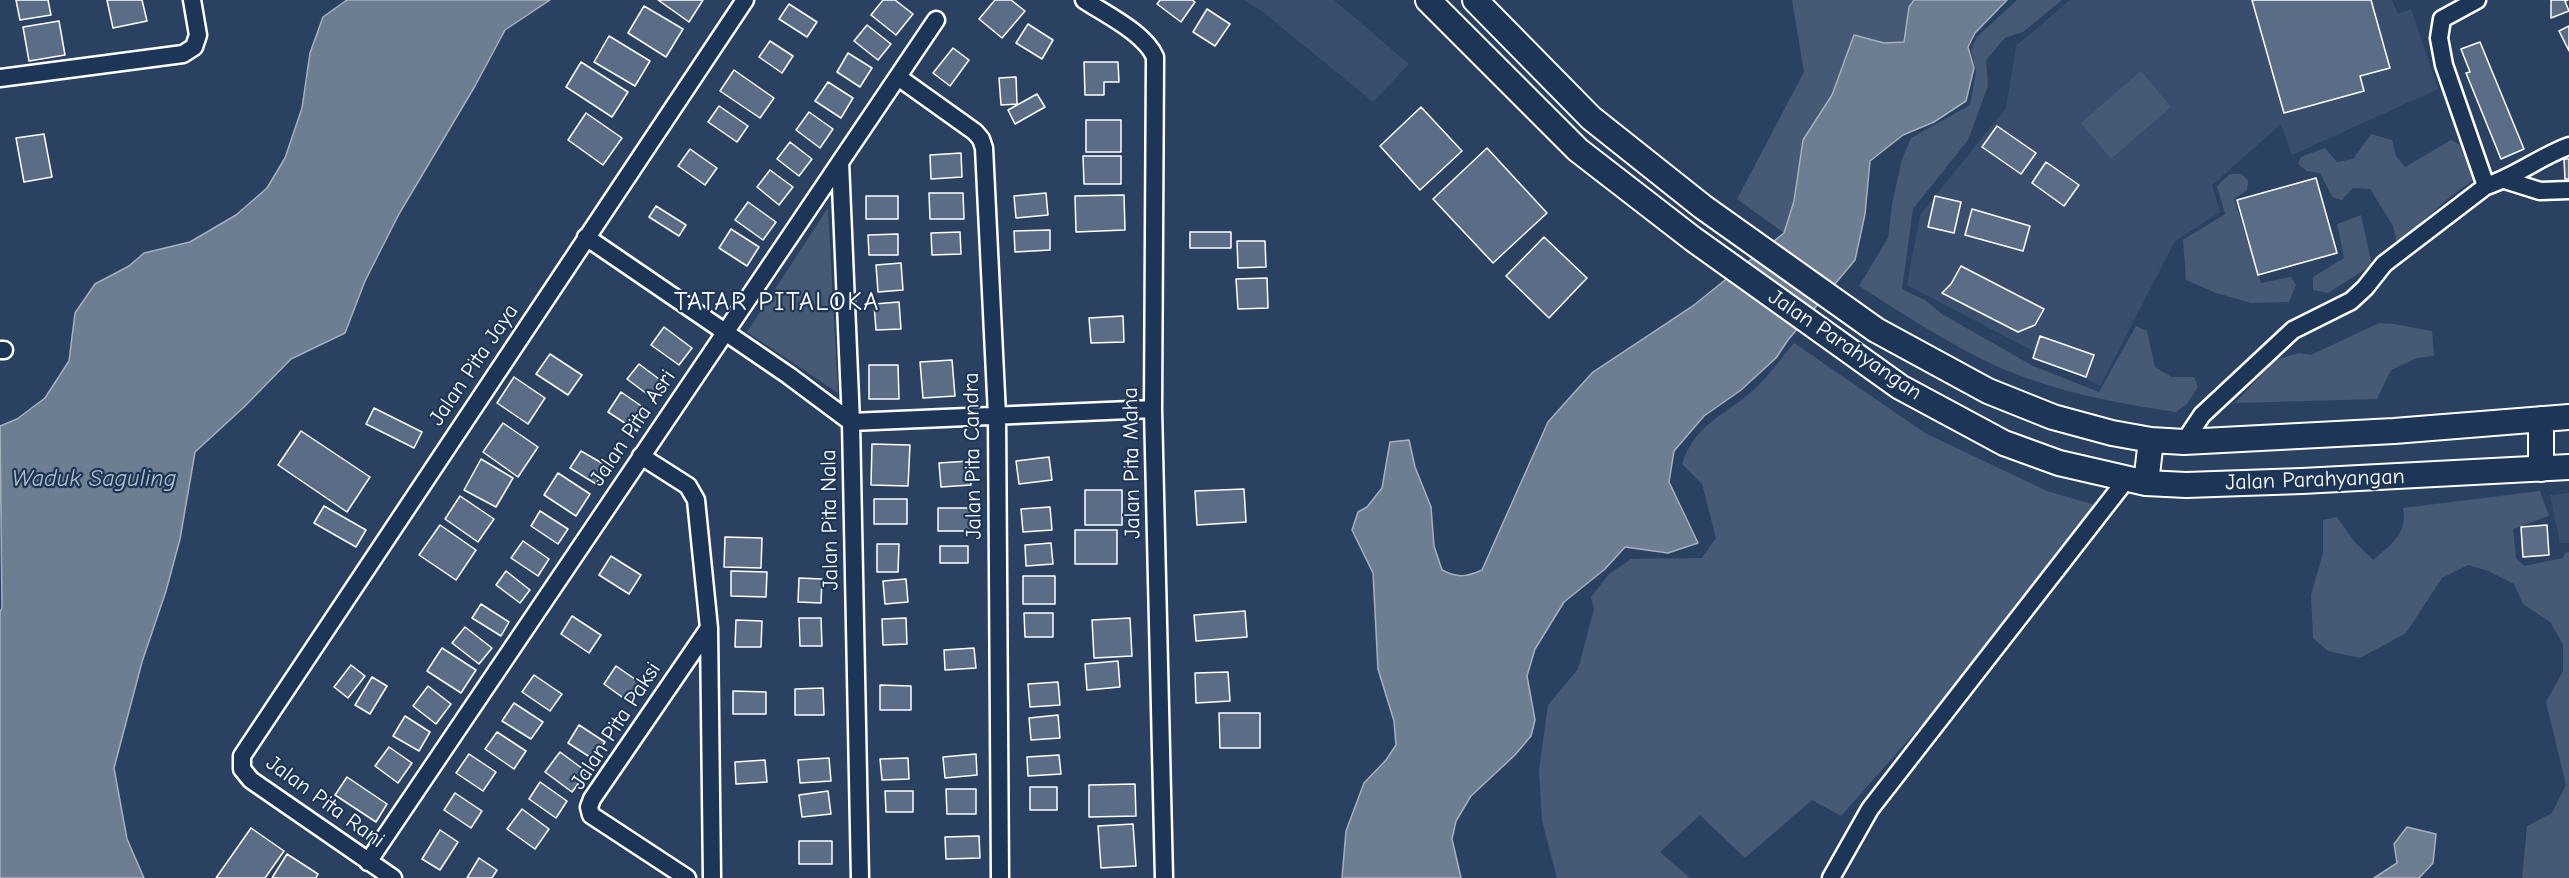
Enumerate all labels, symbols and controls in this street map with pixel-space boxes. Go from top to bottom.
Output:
street label: Jalan Parahyangan [1763,284,1927,406]
district label: TATAR PITALOKA [674,287,880,319]
street label: Jalan Pita Jaya [424,299,524,431]
street label: Jalan Pita Asri [584,365,682,491]
street label: Jalan Pita Candra [958,372,988,540]
street label: Jalan Pita Maha [1117,387,1147,539]
street label: Jalan Pita Nala [816,449,844,591]
street label: Jalan Parahyangan [2225,464,2405,496]
water label: Waduk Saguling [12,465,176,493]
street label: Jalan Pita Paksi [565,657,667,795]
street label: Jalan Pita Rani [261,750,389,854]

